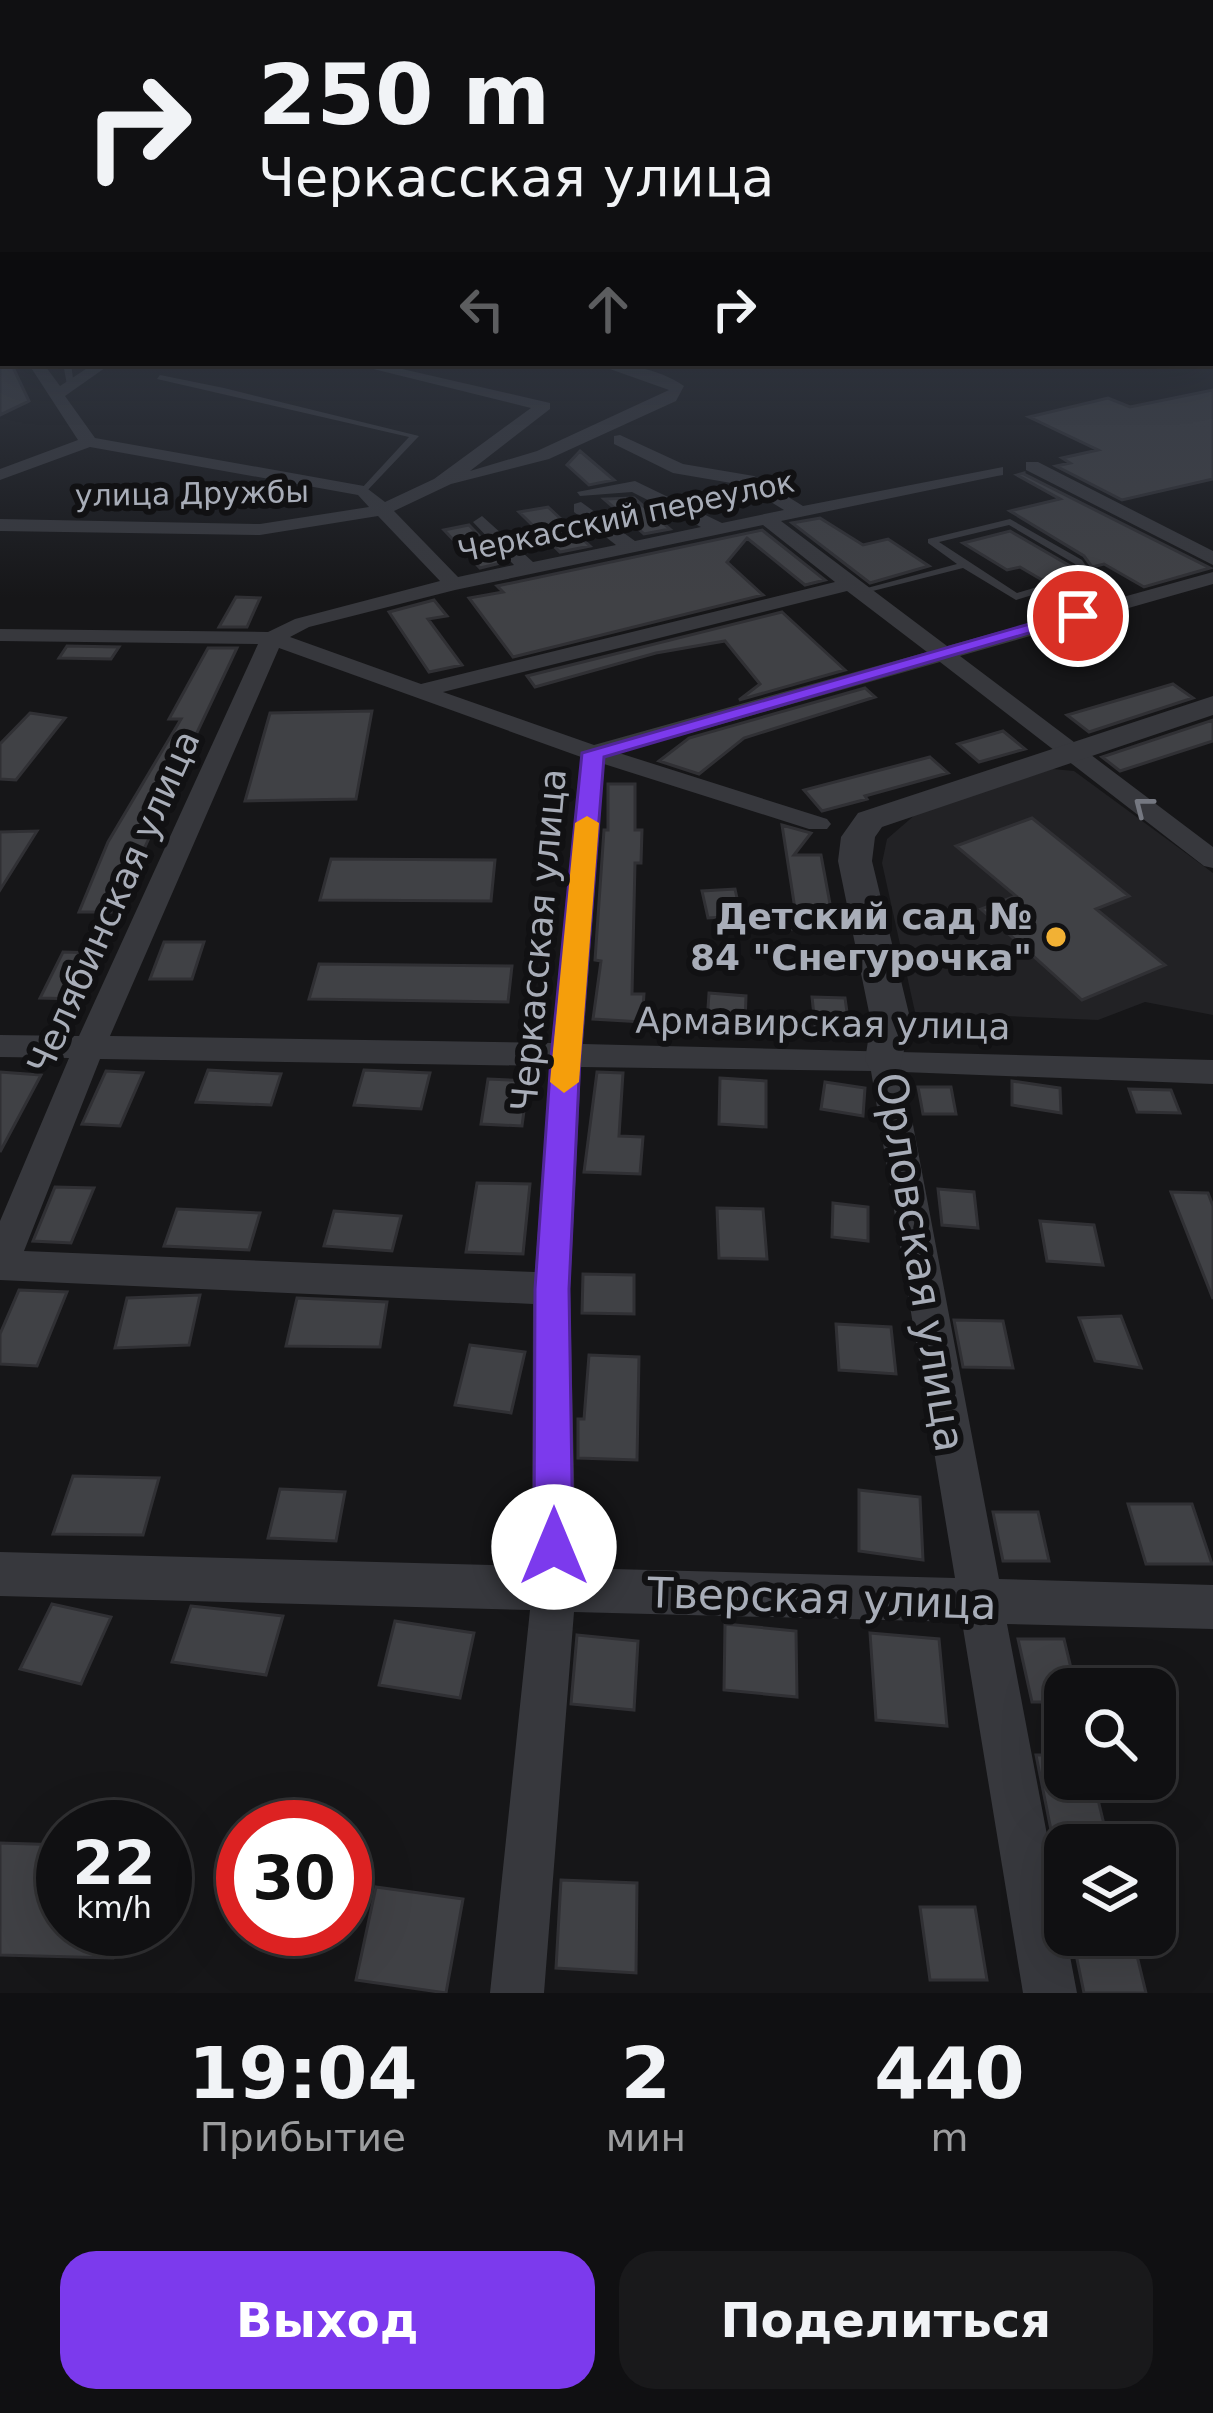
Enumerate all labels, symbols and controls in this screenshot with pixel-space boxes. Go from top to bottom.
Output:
text: 250 m [258,46,550,144]
icon: right [60,48,216,204]
text: Черкасская улица [258,146,774,209]
icon: left [449,276,515,342]
icon: ahead [575,276,641,342]
icon: right [701,276,767,342]
street label: Черкасский переулок [454,464,797,569]
street label: улица Дружбы [75,474,309,513]
pin [1027,565,1129,667]
icon: arrive [1045,583,1111,649]
street label: Челябинская улица [19,724,208,1080]
street label: Черкасская улица [503,767,574,1113]
one-way arrow [1135,799,1157,820]
place label: Детский сад № 84 "Снегурочка" [690,896,1032,978]
marker: Детский сад № 84 "Снегурочка" [1043,924,1069,950]
street label: Армавирская улица [635,1000,1011,1047]
street label: Орловская улица [866,1069,975,1455]
position arrow [491,1484,617,1610]
street label: Тверская улица [646,1568,997,1629]
map controls [1044,1668,1176,1956]
button: search [1044,1668,1176,1800]
speed limit sign: 30 [216,1800,372,1956]
button: layers [1044,1824,1176,1956]
text: 22 [72,1828,156,1898]
text: km/h [76,1890,152,1925]
text: 19:04 [188,2031,417,2115]
text: 2 [621,2031,671,2115]
text: 440 [874,2031,1025,2115]
text: Прибытие [200,2115,406,2160]
text: мин [606,2115,686,2160]
text: m [931,2115,969,2160]
button: Выход [60,2251,595,2389]
button: Поделиться [619,2251,1153,2389]

